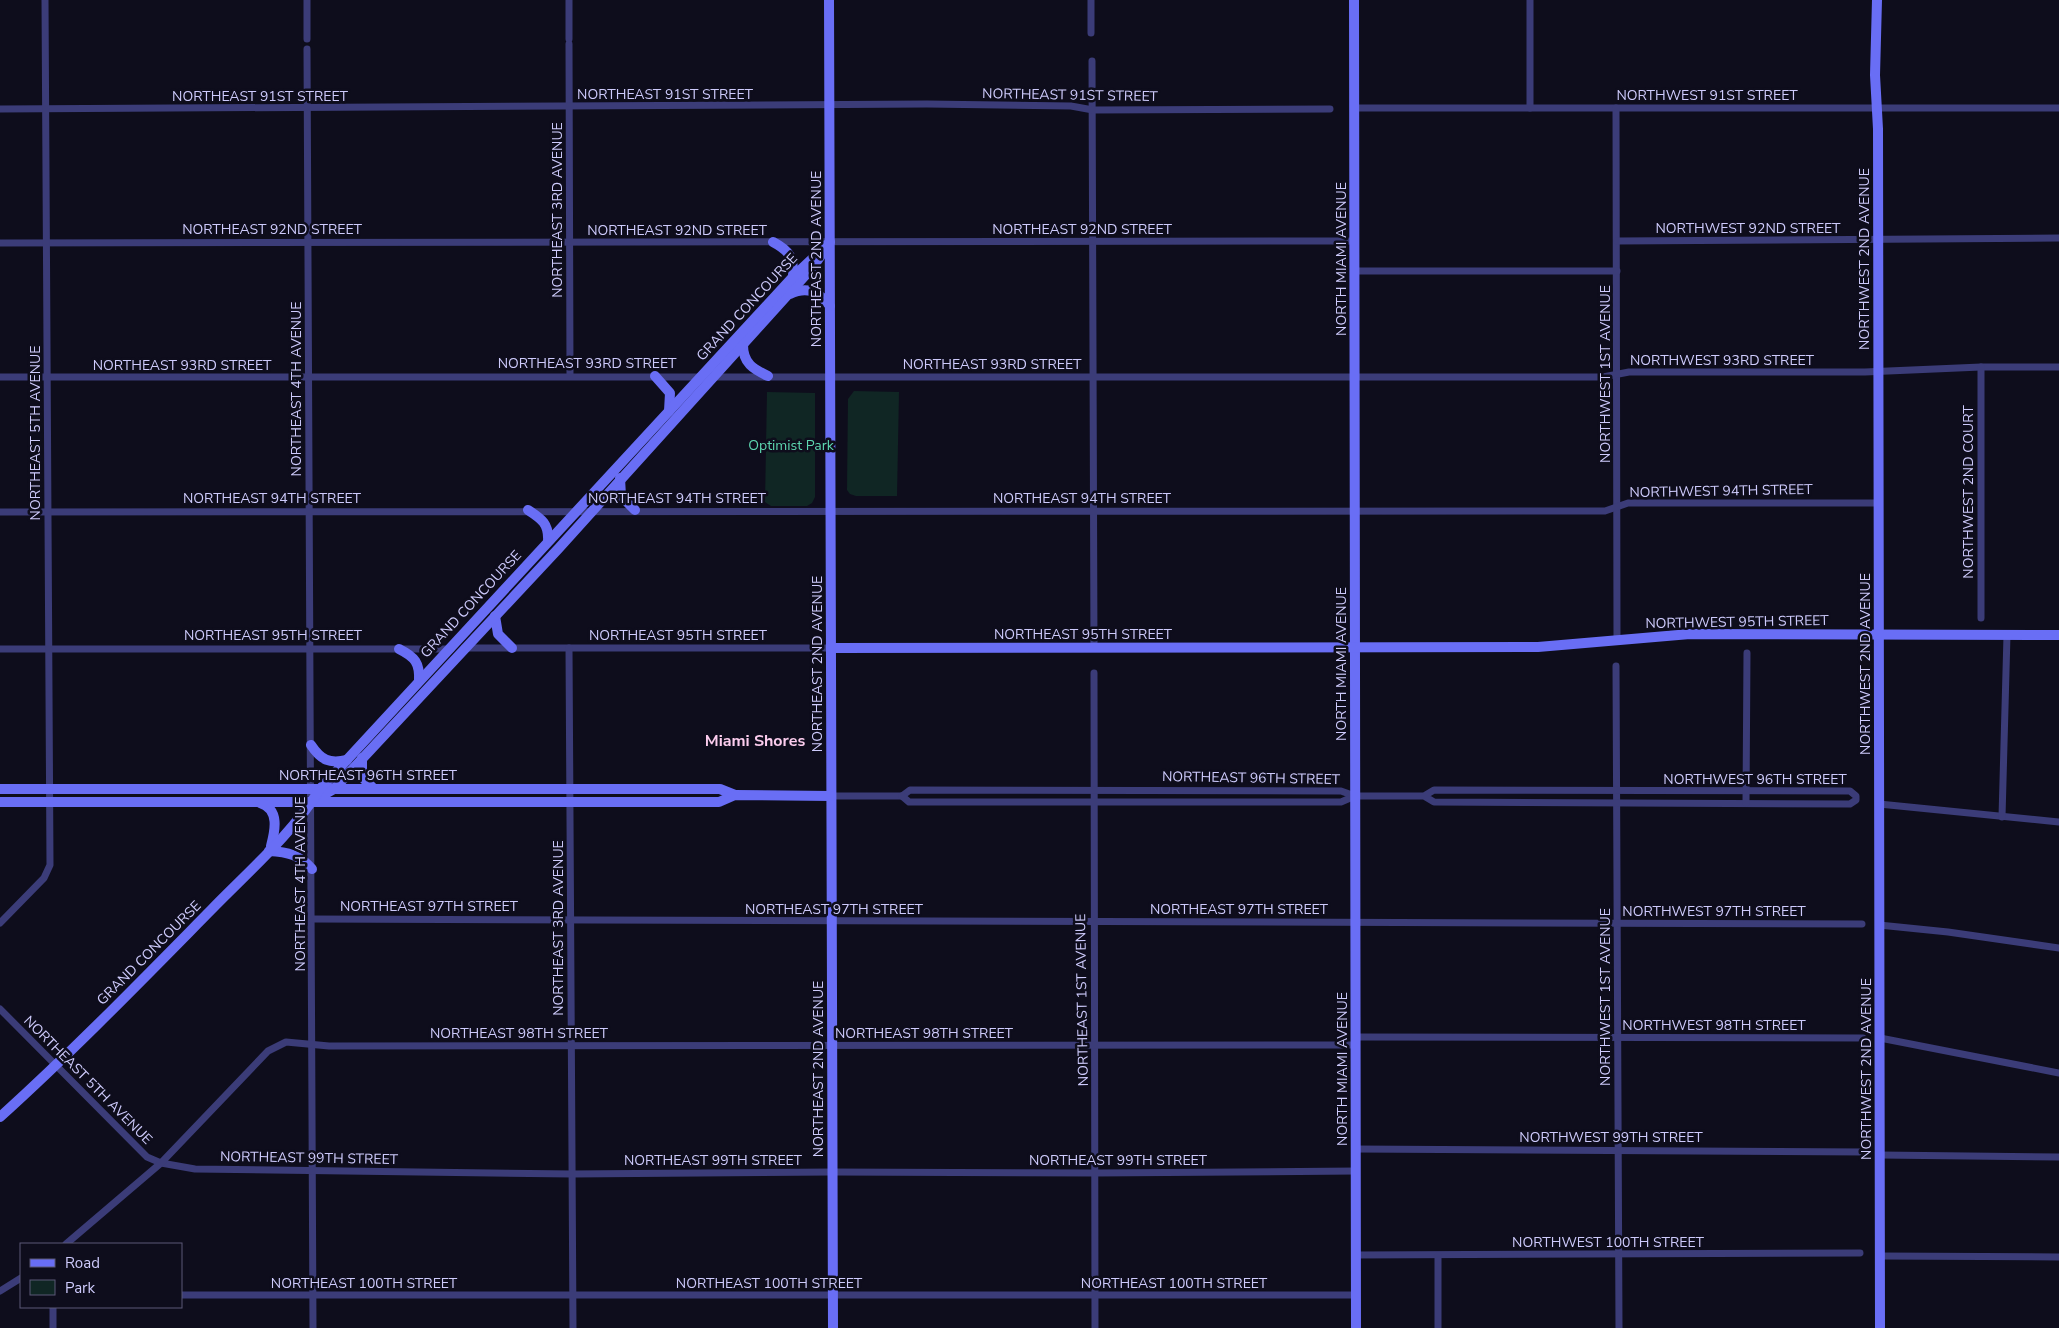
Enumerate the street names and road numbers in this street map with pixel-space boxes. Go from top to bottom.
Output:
street label: NORTHEAST 91ST STREET [982,84,1159,106]
street label: NORTHEAST 91ST STREET [577,85,753,104]
street label: NORTHWEST 91ST STREET [1616,86,1798,105]
street label: NORTHEAST 91ST STREET [172,87,348,106]
street label: NORTHEAST 3RD AVENUE [548,122,567,298]
street label: NORTHWEST 2ND AVENUE [1855,168,1874,350]
street label: NORTHEAST 2ND AVENUE [807,171,826,347]
street label: NORTH MIAMI AVENUE [1332,182,1351,336]
street label: NORTHWEST 92ND STREET [1655,219,1841,238]
street label: NORTHEAST 92ND STREET [182,220,362,239]
street label: NORTHEAST 92ND STREET [992,220,1172,239]
street label: NORTHEAST 92ND STREET [587,221,767,240]
street label: GRAND CONCOURSE [692,249,802,365]
street label: NORTHWEST 1ST AVENUE [1596,285,1615,463]
street label: NORTHEAST 4TH AVENUE [287,302,306,476]
street label: NORTHEAST 5TH AVENUE [26,346,45,520]
street label: NORTHWEST 93RD STREET [1630,351,1815,370]
street label: NORTHEAST 93RD STREET [498,354,677,373]
street label: NORTHEAST 93RD STREET [903,355,1082,374]
street label: NORTHEAST 93RD STREET [93,356,272,375]
street label: NORTHWEST 2ND COURT [1959,405,1978,579]
street label: NORTHWEST 94TH STREET [1629,480,1813,502]
street label: NORTHEAST 94TH STREET [183,489,362,508]
street label: NORTHEAST 94TH STREET [588,489,767,508]
street label: NORTHEAST 94TH STREET [993,489,1172,508]
street label: GRAND CONCOURSE [416,546,526,662]
street label: NORTHWEST 2ND AVENUE [1856,573,1875,755]
street label: NORTHEAST 2ND AVENUE [808,576,827,752]
street label: NORTH MIAMI AVENUE [1332,587,1351,741]
street label: NORTHWEST 95TH STREET [1645,611,1829,633]
street label: NORTHEAST 95TH STREET [994,625,1173,644]
street label: NORTHEAST 95TH STREET [184,626,363,645]
street label: NORTHEAST 95TH STREET [589,626,768,645]
street label: NORTHEAST 96TH STREET [279,766,458,785]
street label: NORTHEAST 96TH STREET [1162,767,1341,789]
street label: NORTHWEST 96TH STREET [1663,770,1847,789]
street label: NORTHEAST 4TH AVENUE [291,797,310,971]
street label: NORTHEAST 3RD AVENUE [549,840,568,1016]
street label: GRAND CONCOURSE [93,897,205,1009]
street label: NORTHEAST 97TH STREET [340,897,519,916]
street label: NORTHEAST 97TH STREET [745,900,924,919]
street label: NORTHEAST 97TH STREET [1150,900,1329,919]
street label: NORTHWEST 97TH STREET [1622,902,1806,921]
street label: NORTHWEST 1ST AVENUE [1596,908,1615,1086]
street label: NORTHEAST 1ST AVENUE [1071,914,1093,1086]
street label: NORTHWEST 2ND AVENUE [1857,978,1876,1160]
street label: NORTHEAST 2ND AVENUE [809,981,828,1157]
street label: NORTH MIAMI AVENUE [1333,992,1352,1146]
street label: NORTHEAST 5TH AVENUE [19,1011,157,1149]
street label: NORTHWEST 98TH STREET [1622,1016,1806,1035]
street label: NORTHEAST 98TH STREET [430,1024,609,1043]
street label: NORTHEAST 98TH STREET [835,1024,1014,1043]
street label: NORTHWEST 99TH STREET [1519,1128,1703,1147]
street label: NORTHEAST 99TH STREET [220,1147,399,1169]
street label: NORTHEAST 99TH STREET [624,1151,803,1170]
street label: NORTHEAST 99TH STREET [1029,1151,1208,1170]
street label: NORTHWEST 100TH STREET [1512,1233,1704,1252]
street label: NORTHEAST 100TH STREET [271,1274,458,1293]
street label: NORTHEAST 100TH STREET [676,1274,863,1293]
street label: NORTHEAST 100TH STREET [1081,1274,1268,1293]

